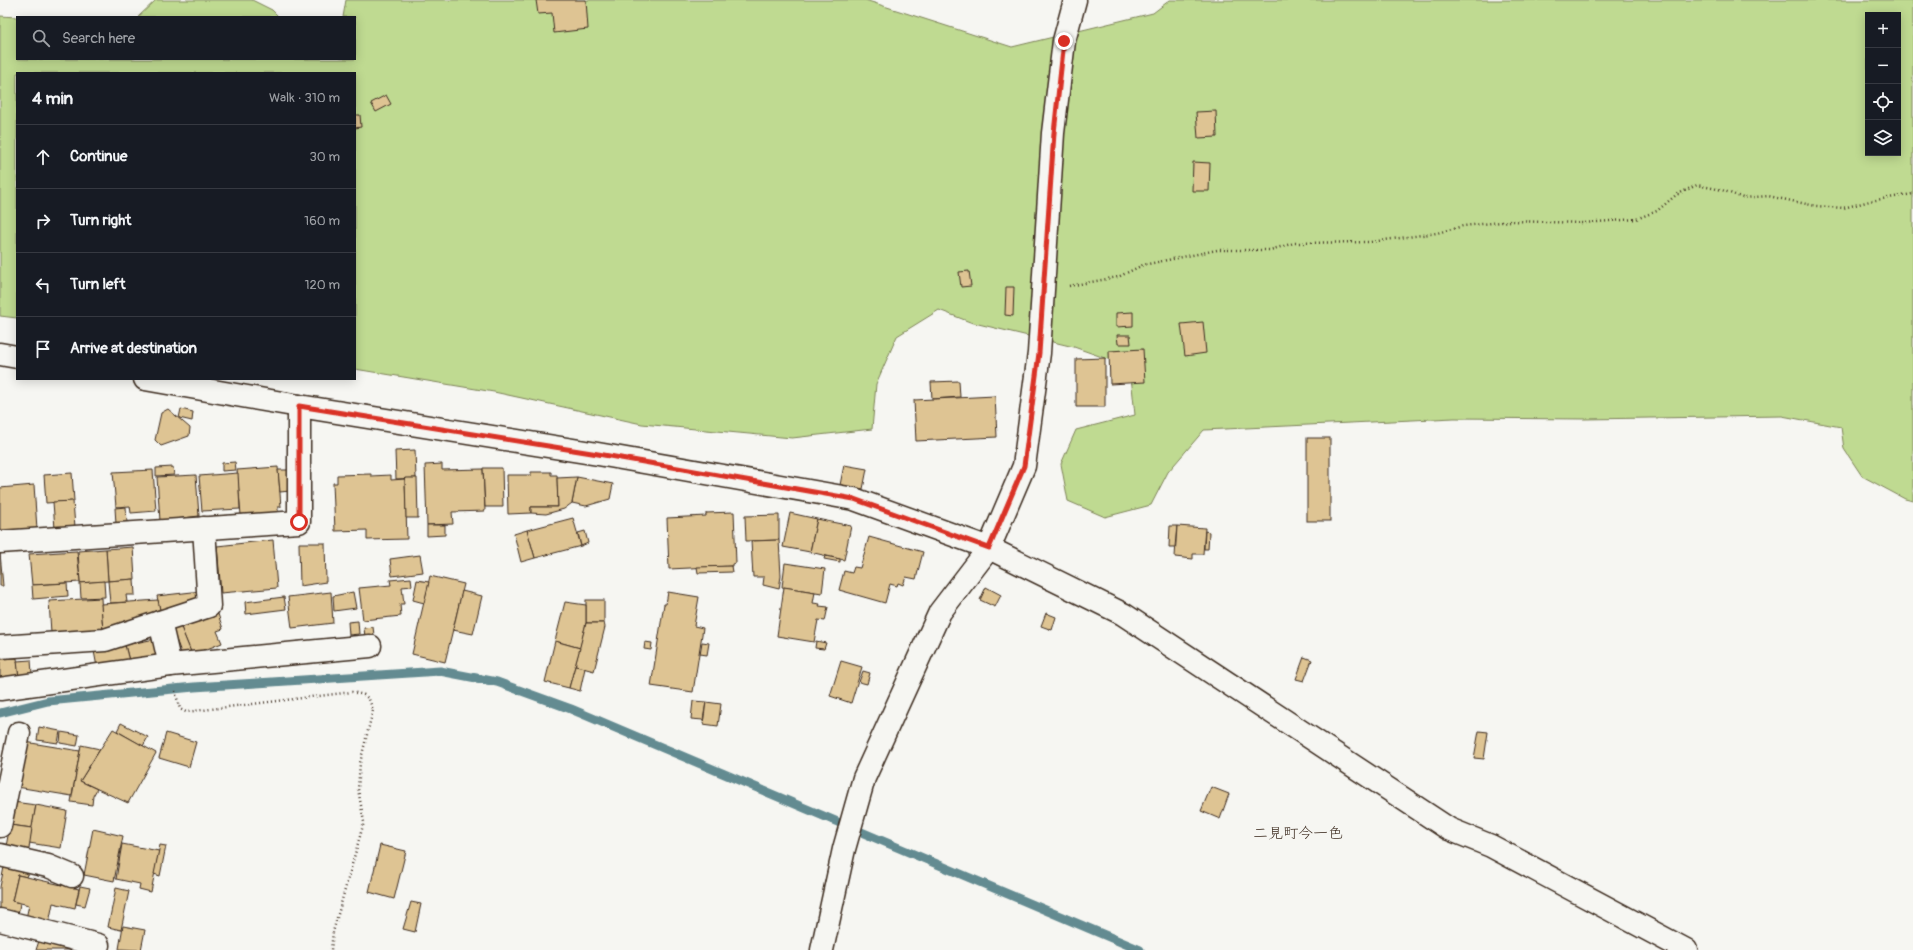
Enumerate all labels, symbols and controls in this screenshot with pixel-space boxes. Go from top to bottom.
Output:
map controls [1865,12,1901,156]
button: + [1865,12,1901,48]
search box [16,16,356,60]
icon: search [30,27,52,49]
text: Search here [62,29,135,48]
route end [1055,32,1073,50]
button: − [1865,48,1901,84]
button: locate [1865,84,1901,120]
text: 4 min [32,88,73,109]
text: Walk · 310 m [269,90,340,106]
button: layers [1865,120,1901,156]
icon: ahead [32,146,54,168]
text: Continue [70,147,128,166]
text: 30 m [310,149,340,165]
icon: right [32,210,54,232]
text: Turn right [70,211,131,230]
text: 160 m [304,213,340,229]
icon: left [32,274,54,296]
text: Turn left [70,275,126,294]
text: 120 m [304,277,340,293]
icon: arrive [32,338,54,360]
text: Arrive at destination [70,339,197,358]
route start [290,513,308,531]
district label: 二見町今一色 [1253,824,1343,843]

